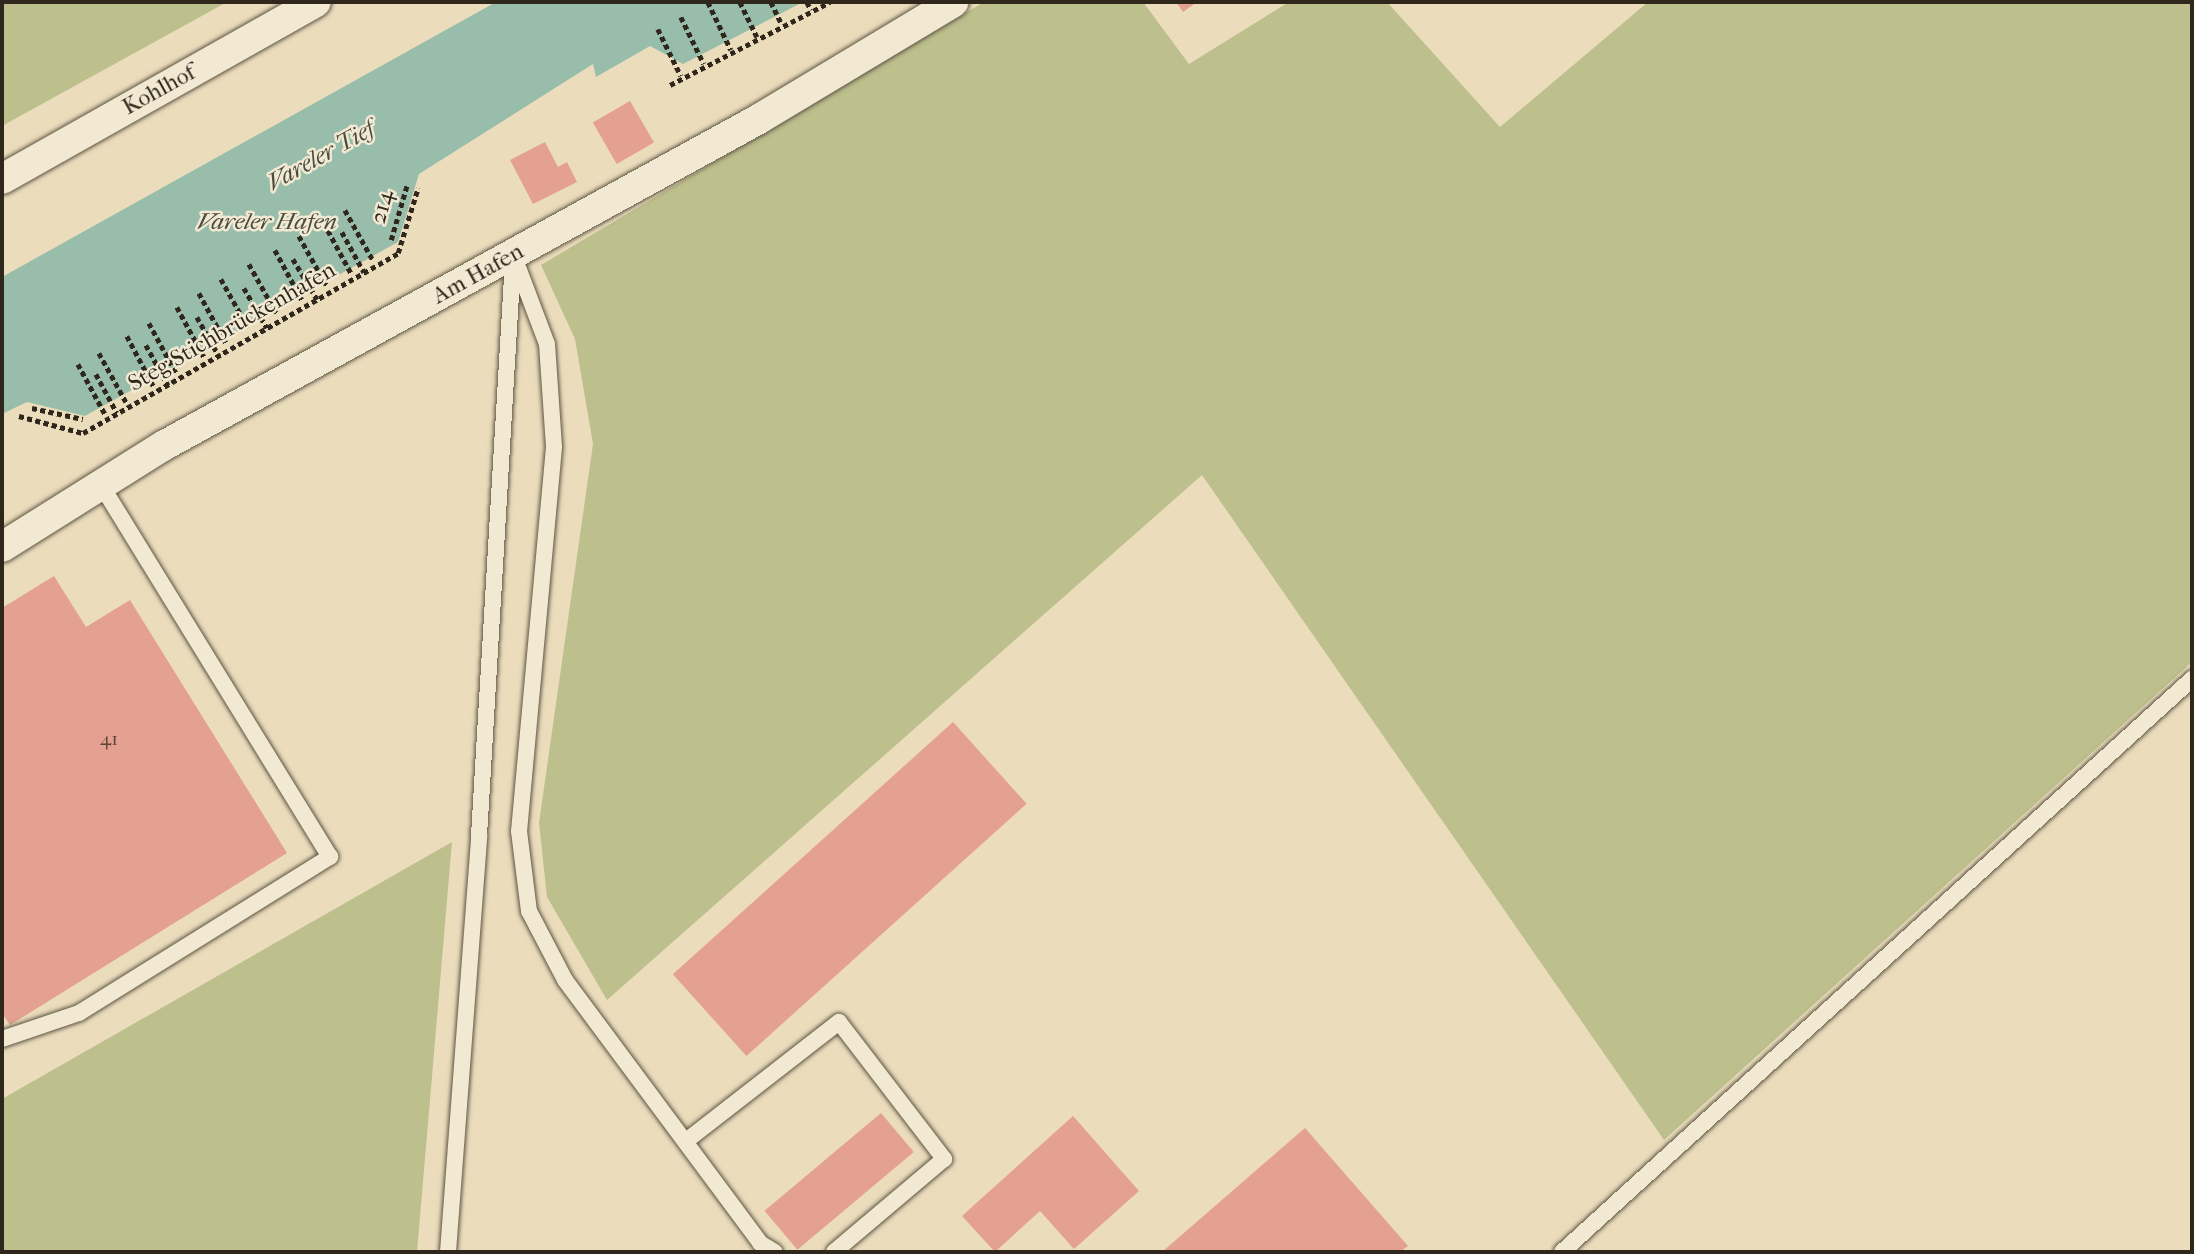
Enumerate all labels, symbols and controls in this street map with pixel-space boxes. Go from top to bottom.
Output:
street label: Kohlhof [118,59,200,121]
water label: Vareler Tief [262,115,380,197]
street label: 214 [364,187,400,227]
water label: Vareler Hafen [197,208,337,236]
street label: Am Hafen [428,238,528,310]
street label: Steg Stichbrückenhafen [123,256,341,398]
house number: 41 [100,729,118,751]

